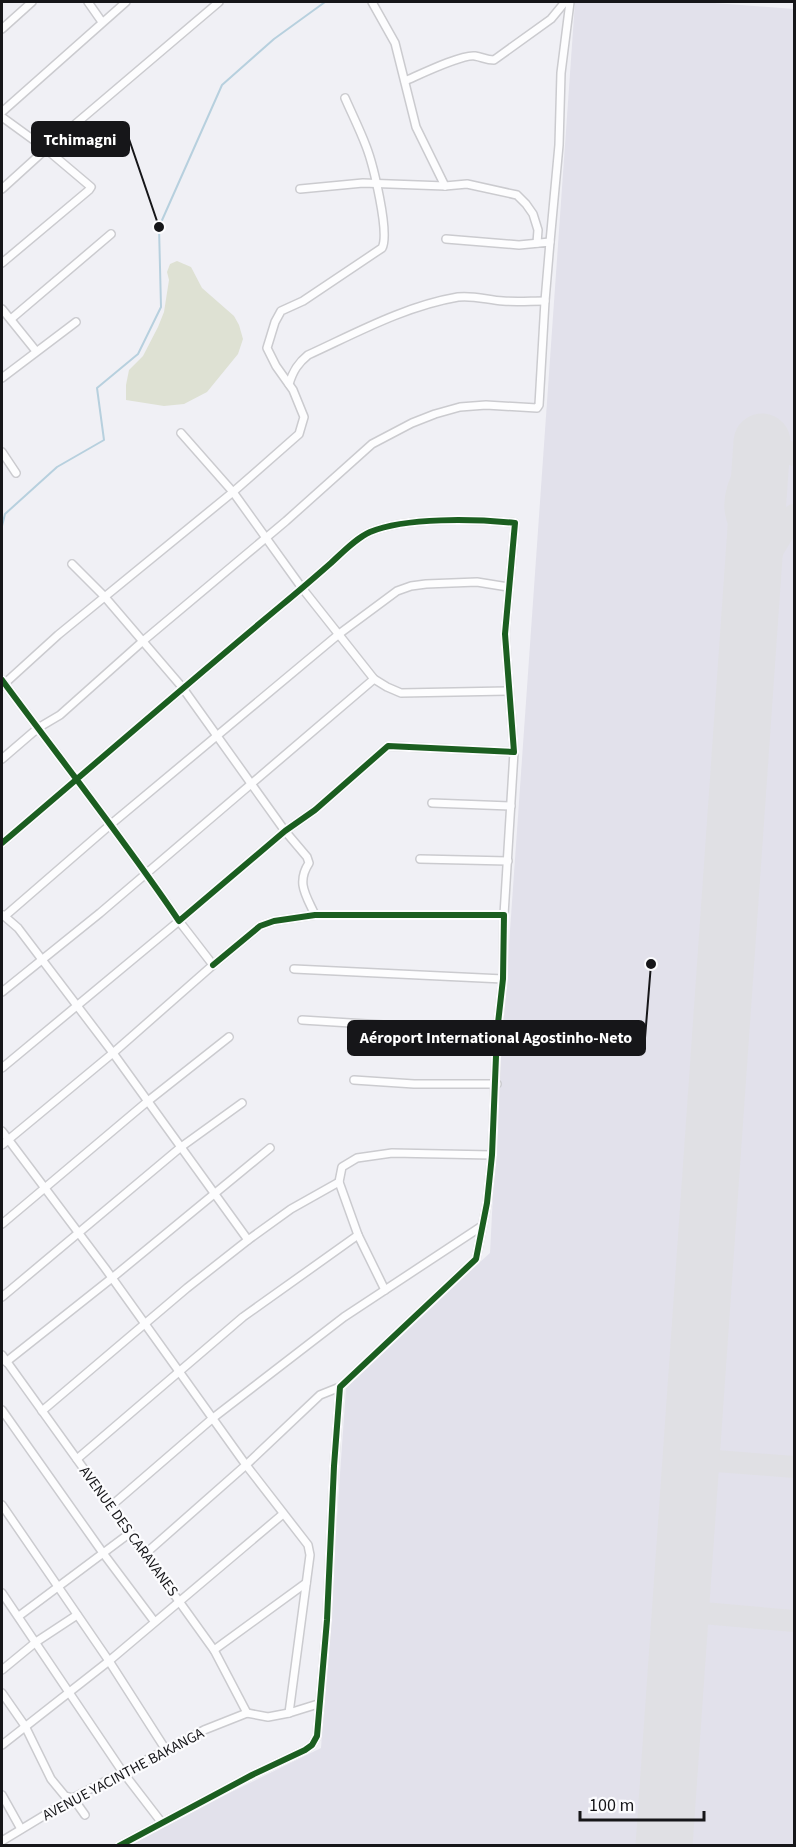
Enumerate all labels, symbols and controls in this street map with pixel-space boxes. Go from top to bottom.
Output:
callout: Tchimagni [32,122,129,156]
text: Tchimagni [44,129,116,151]
callout: Aéroport International Agostinho-Neto [348,1021,645,1055]
text: Aéroport International Agostinho-Neto [359,1027,632,1049]
street label: AVENUE DES CARAVANES [74,1462,183,1601]
street label: AVENUE YACINTHE BAKANGA [39,1722,209,1826]
scale bar [580,1784,704,1822]
text: 100 m [589,1793,634,1818]

